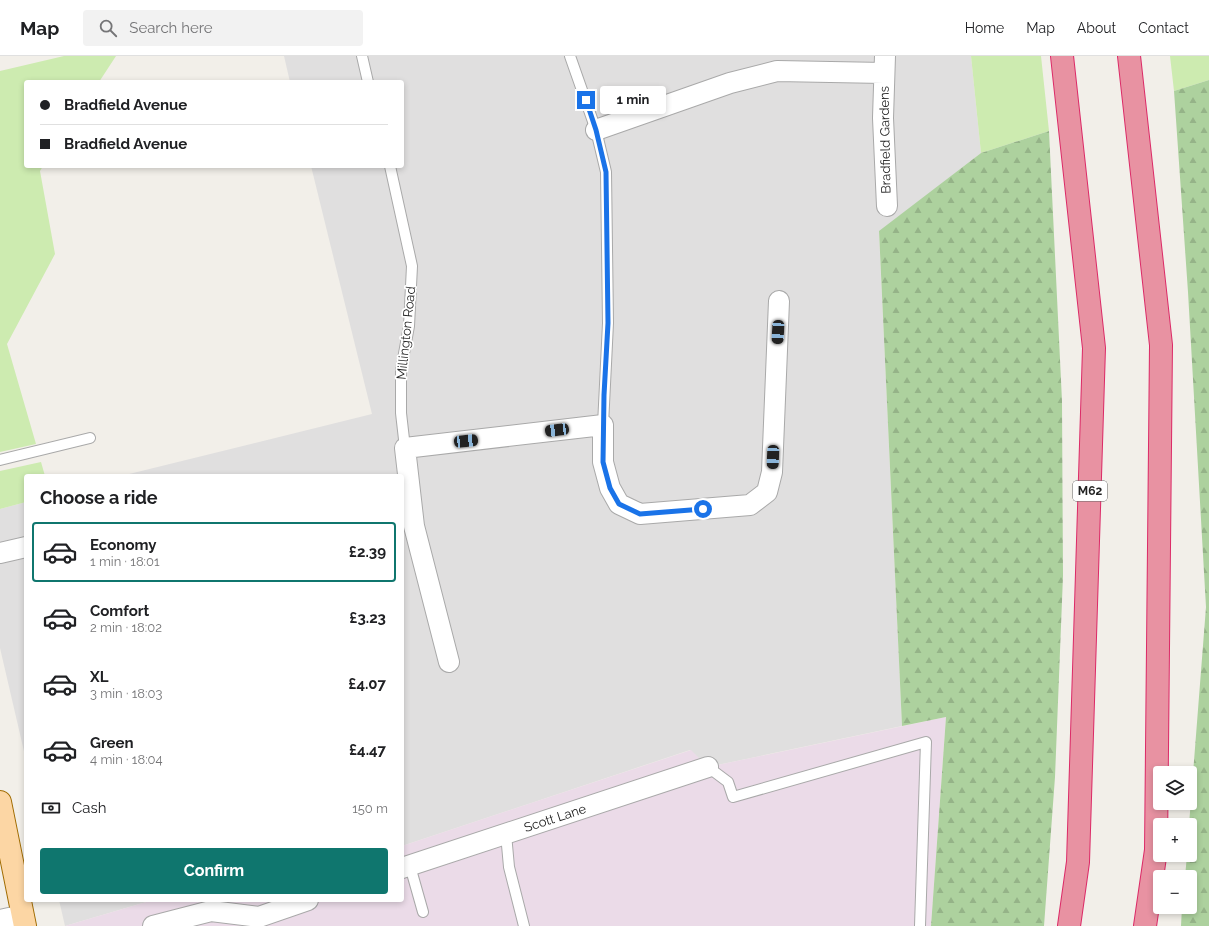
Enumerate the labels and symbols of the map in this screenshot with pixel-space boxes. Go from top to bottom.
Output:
callout: 1 min [600,86,666,114]
street label: Bradfield Gardens [877,86,893,194]
route end [577,91,595,109]
street label: Millington Road [394,286,418,380]
car [771,320,785,344]
car [544,423,570,437]
car [453,434,479,448]
car [767,445,779,469]
road number: M62 [1073,481,1107,501]
route start [694,500,712,518]
street label: Scott Lane [522,801,588,835]

